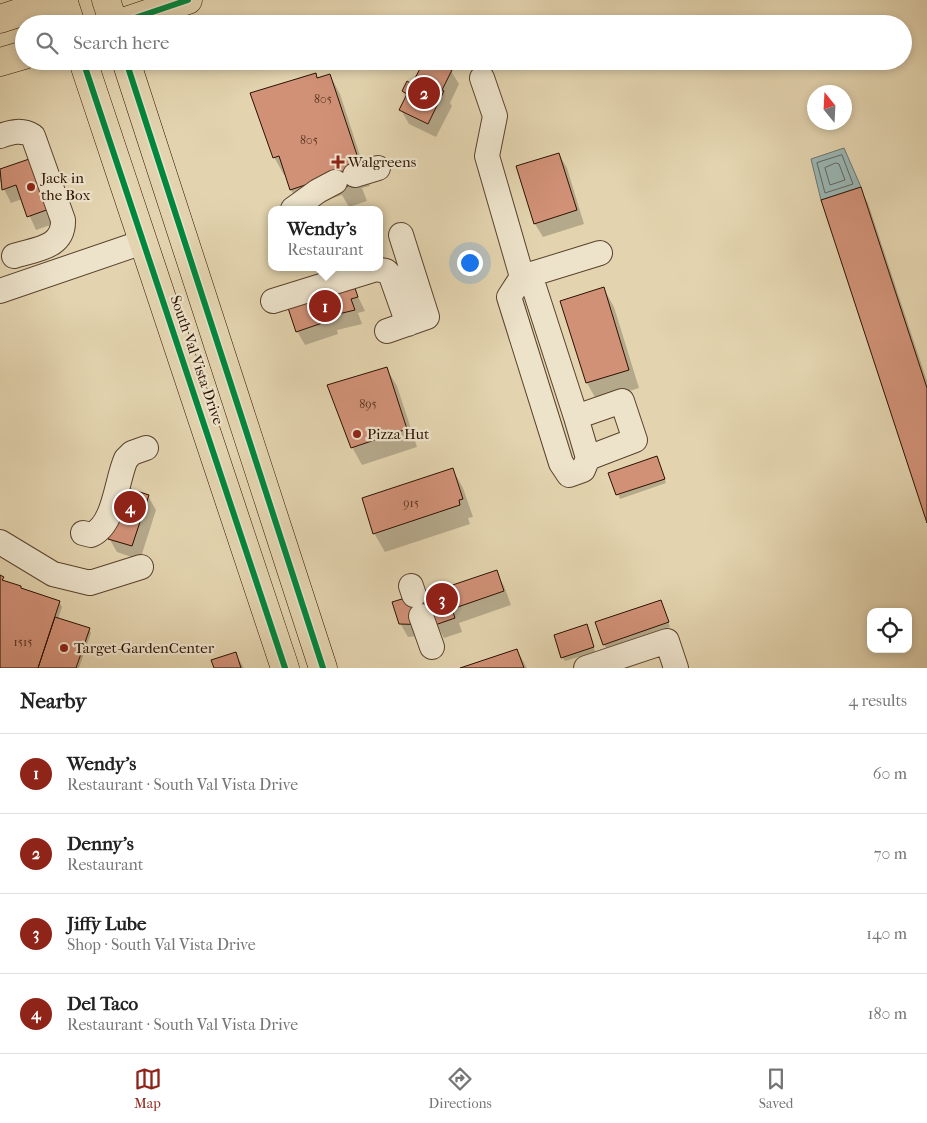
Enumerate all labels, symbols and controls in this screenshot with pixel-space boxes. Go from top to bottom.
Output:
search box [15,15,912,70]
icon: search [33,29,61,57]
text: Search here [73,32,169,54]
pin: 2 [408,74,440,112]
north arrow [807,85,852,130]
house number: 805 [314,92,332,106]
house number: 805 [300,133,318,147]
place label: Walgreens [347,153,417,171]
marker: Walgreens [332,156,344,168]
place label: Jack in the Box [40,169,90,204]
marker: Jack in the Box [25,181,37,193]
popup [268,206,383,271]
text: Wendy's [287,218,357,240]
text: Restaurant [287,240,364,259]
your location [457,250,483,276]
pin: 1 [309,287,341,325]
street label: South Val Vista Drive [166,293,228,428]
house number: 895 [359,397,377,411]
place label: Pizza Hut [367,425,430,443]
marker: Pizza Hut [351,428,363,440]
pin: 4 [114,488,146,526]
house number: 915 [403,496,419,510]
pin: 3 [426,580,458,618]
map controls [867,608,912,653]
button: locate [867,608,912,653]
house number: 1515 [14,635,32,649]
place label: Target-GardenCenter [74,639,215,657]
marker: Target-GardenCenter [58,642,70,654]
text: Nearby [20,689,86,713]
text: 4 results [849,691,907,710]
text: Wendy's [67,753,136,775]
text: 1 [33,764,39,783]
text: 60 m [873,764,907,783]
text: Restaurant · South Val Vista Drive [67,775,298,794]
text: Denny's [67,833,134,855]
text: 2 [32,844,40,863]
text: 70 m [874,844,907,863]
text: Restaurant [67,855,143,874]
text: Jiffy Lube [67,913,146,935]
text: 3 [33,924,39,943]
text: 140 m [866,924,907,943]
text: Shop · South Val Vista Drive [67,935,256,954]
text: Del Taco [67,993,138,1015]
text: 4 [31,1004,41,1023]
text: 180 m [868,1004,907,1023]
text: Restaurant · South Val Vista Drive [67,1015,298,1034]
tab: Map [134,1065,162,1112]
tab: Directions [429,1065,492,1112]
tab: Saved [759,1065,793,1112]

